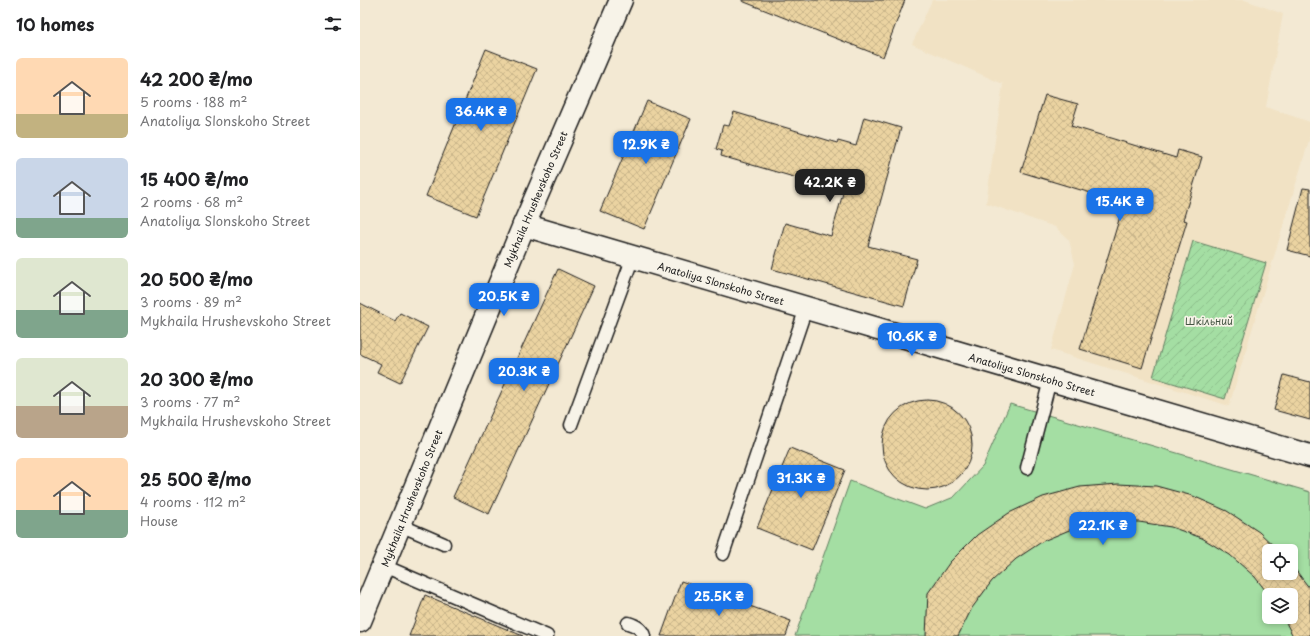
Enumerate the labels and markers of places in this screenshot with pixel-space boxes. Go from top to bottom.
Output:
pin: 36.4K ₴ [444,98,518,132]
pin: 12.9K ₴ [609,131,683,165]
pin: 42.2K ₴ [793,169,867,203]
pin: 15.4K ₴ [1083,188,1157,222]
pin: 20.5K ₴ [467,283,541,317]
pin: 10.6K ₴ [875,323,949,357]
pin: 20.3K ₴ [487,358,561,392]
pin: 31.3K ₴ [764,465,838,499]
pin: 22.1K ₴ [1066,512,1140,546]
pin: 25.5K ₴ [682,583,756,617]

